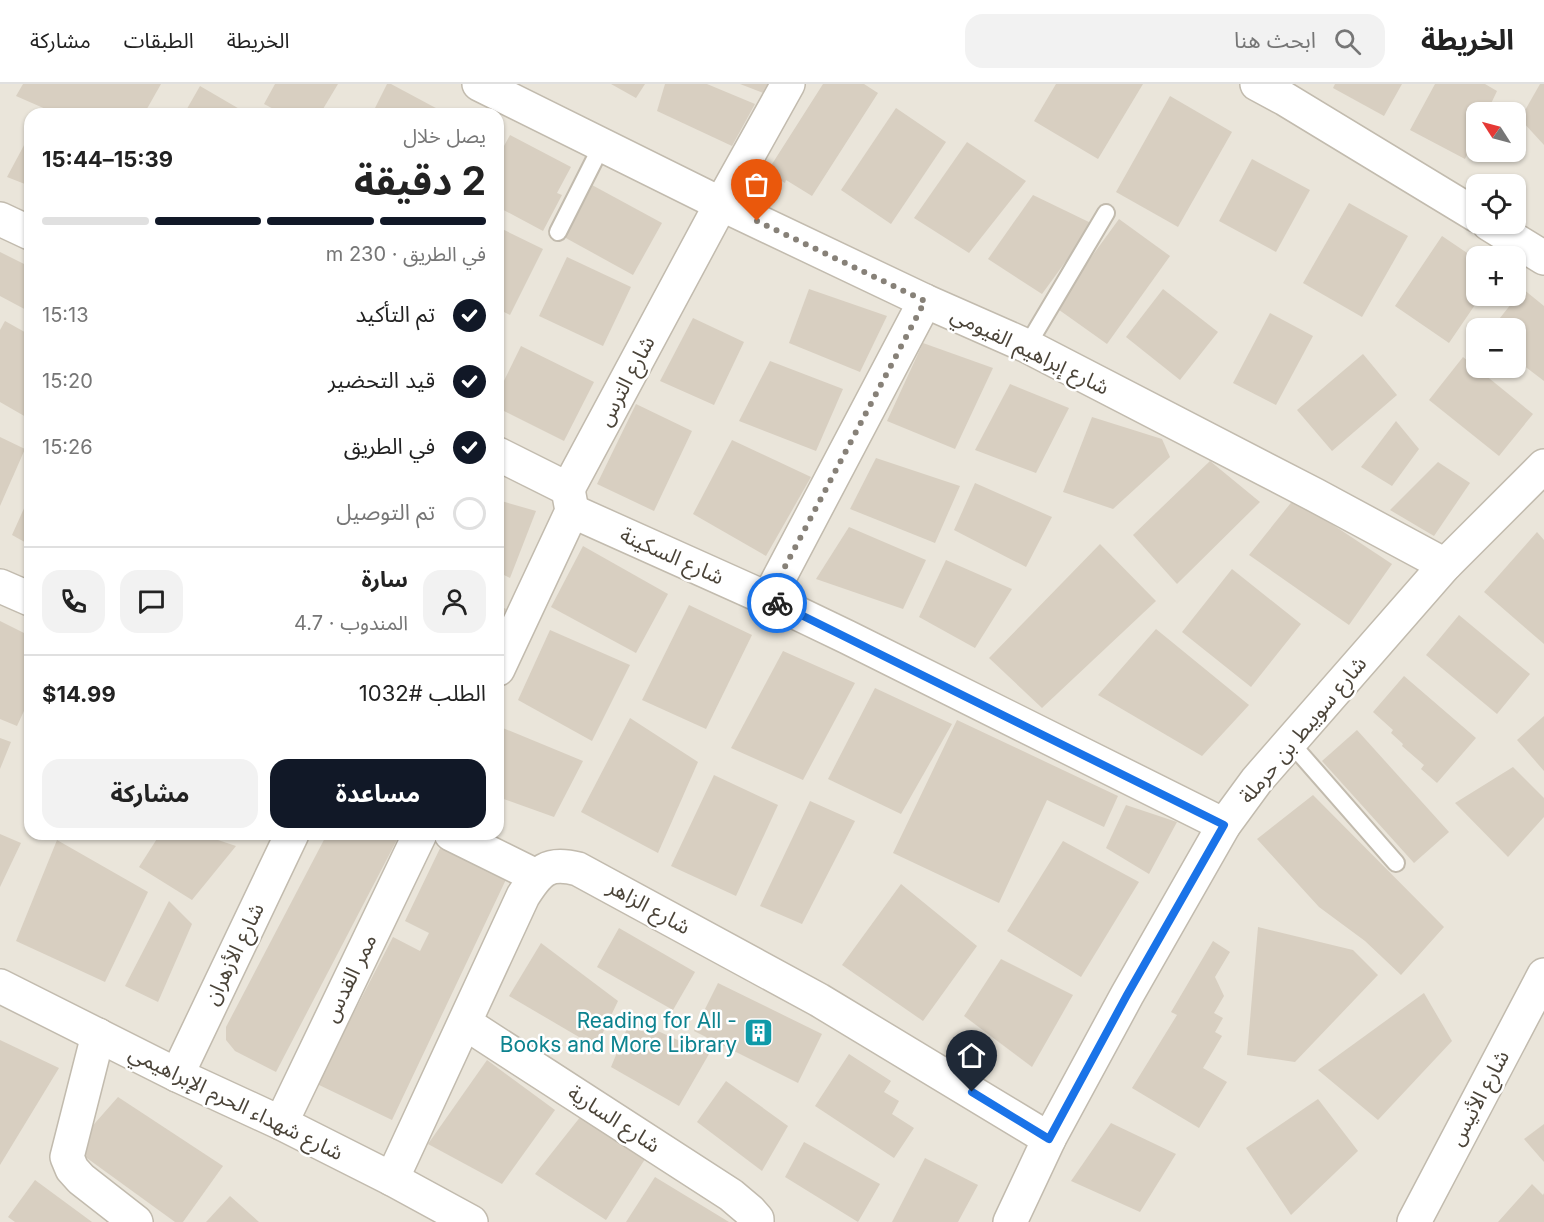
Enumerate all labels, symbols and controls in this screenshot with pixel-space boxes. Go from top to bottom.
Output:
search box [965,14,1385,68]
text: الخريطة [1421,23,1514,57]
icon: search [1331,25,1364,58]
text: ابحث هنا [1234,27,1316,53]
text: مشاركة [30,28,91,53]
text: الطبقات [124,28,194,53]
text: الخريطة [227,28,290,53]
north arrow [1466,102,1526,162]
map controls [1466,102,1526,378]
text: يصل خلال [403,124,486,148]
text: 15:39–15:44 [42,146,173,172]
text: 2 دقيقة [354,157,486,204]
pin [731,159,782,221]
icon: bag [740,168,773,201]
button: locate [1466,174,1526,234]
text: في الطريق · 230 m [326,242,486,266]
button: + [1466,246,1526,306]
icon: check [453,299,486,332]
text: تم التأكيد [355,301,435,327]
street label: شارع إبراهيم الفيومي [945,301,1113,403]
text: 15:13 [42,303,89,327]
button: − [1466,318,1526,378]
street label: شارع الترس [591,332,662,431]
icon: check [453,365,486,398]
text: قيد التحضير [328,367,435,393]
text: 15:20 [42,369,93,393]
icon: check [453,431,486,464]
text: في الطريق [344,433,435,459]
text: 15:26 [42,435,93,459]
text: تم التوصيل [336,499,435,525]
street label: شارع السكينة [615,522,728,592]
text: سارة [362,566,408,592]
button: phone [42,570,105,633]
button: chat [120,570,183,633]
button: person [423,570,486,633]
courier [747,573,807,633]
icon: bike [761,587,794,620]
text: المندوب · 4.7 [294,611,408,635]
street label: شارع سويبط بن حرملة [1234,651,1374,810]
text: الطلب #1032 [359,680,486,706]
text: $14.99 [42,681,116,707]
button: مشاركة [42,759,258,828]
button: مساعدة [270,759,486,828]
street label: شارع الزاهر [601,873,695,942]
street label: شارع الأزهران [198,899,272,1010]
street label: ممر القدس [318,930,382,1026]
place label: Reading for All - Books and More Library [500,1008,737,1057]
building icon: Reading for All - Books and More Library [742,1017,774,1049]
pin [946,1030,997,1092]
icon: home [955,1039,988,1072]
street label: شارع شهداء الحرم الإبراهيمي [123,1040,347,1169]
street label: شارع الأنيس [1443,1046,1517,1151]
street label: شارع السارية [562,1080,665,1160]

